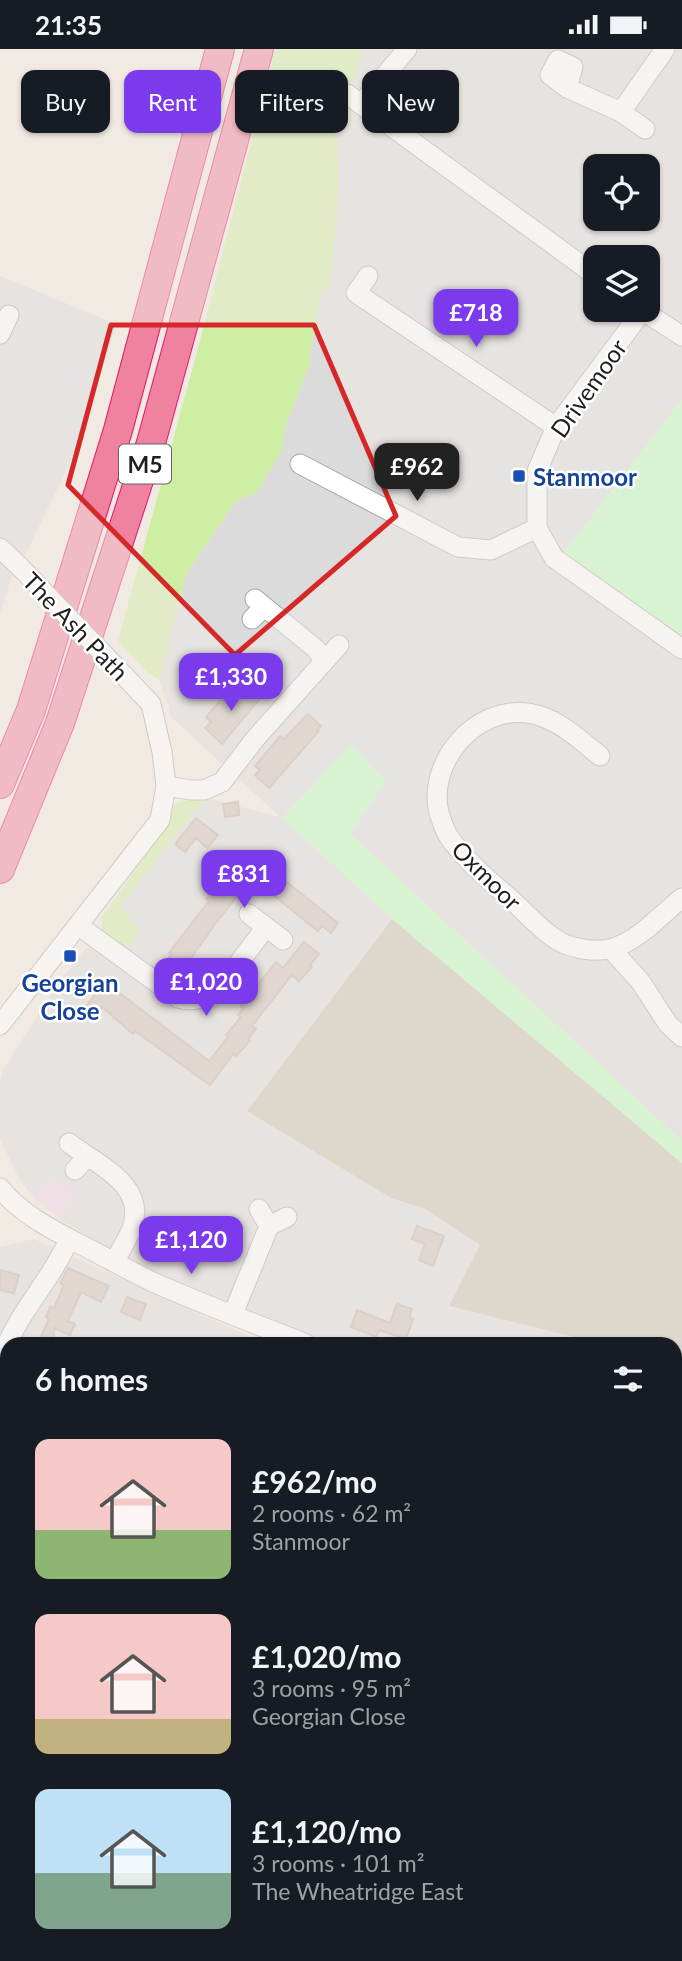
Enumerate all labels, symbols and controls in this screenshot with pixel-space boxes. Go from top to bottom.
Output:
text: 21:35 [35,9,102,41]
chip: Buy [21,70,110,133]
chip: Rent [124,70,221,133]
chip: Filters [235,70,348,133]
chip: New [362,70,459,133]
map controls [583,154,660,322]
button: locate [583,154,660,231]
button: layers [583,245,660,322]
pin: £718 [435,289,517,349]
text: £718 [449,298,503,326]
street label: Drivemoor [544,333,632,443]
pin: £962 [376,443,458,503]
road number: M5 [119,445,171,483]
text: £962 [390,452,444,480]
place label: Stanmoor [533,462,637,491]
marker: Stanmoor [511,468,527,484]
street label: The Ash Path [17,566,135,686]
pin: £1,330 [174,653,288,713]
text: £1,330 [195,662,267,690]
street label: Oxmoor [446,834,528,916]
pin: £831 [203,851,285,910]
text: £831 [217,859,271,887]
marker: Georgian Close [62,948,78,964]
pin: £1,020 [149,958,263,1018]
text: £1,020 [170,967,242,995]
place label: Georgian Close [21,968,119,1025]
pin: £1,120 [134,1217,248,1276]
text: £1,120 [155,1225,227,1253]
icon: filters [609,1360,647,1398]
text: 6 homes [35,1361,148,1397]
text: £962/mo [252,1463,377,1499]
icon: home [91,1467,175,1551]
text: 2 rooms · 62 m² [252,1499,411,1527]
text: Stanmoor [252,1527,350,1555]
text: £1,020/mo [252,1638,401,1674]
icon: home [91,1642,175,1726]
text: 3 rooms · 95 m² [252,1674,411,1702]
text: Georgian Close [252,1702,406,1730]
text: £1,120/mo [252,1813,401,1849]
icon: home [91,1817,175,1901]
text: 3 rooms · 101 m² [252,1849,424,1877]
text: The Wheatridge East [252,1877,464,1905]

